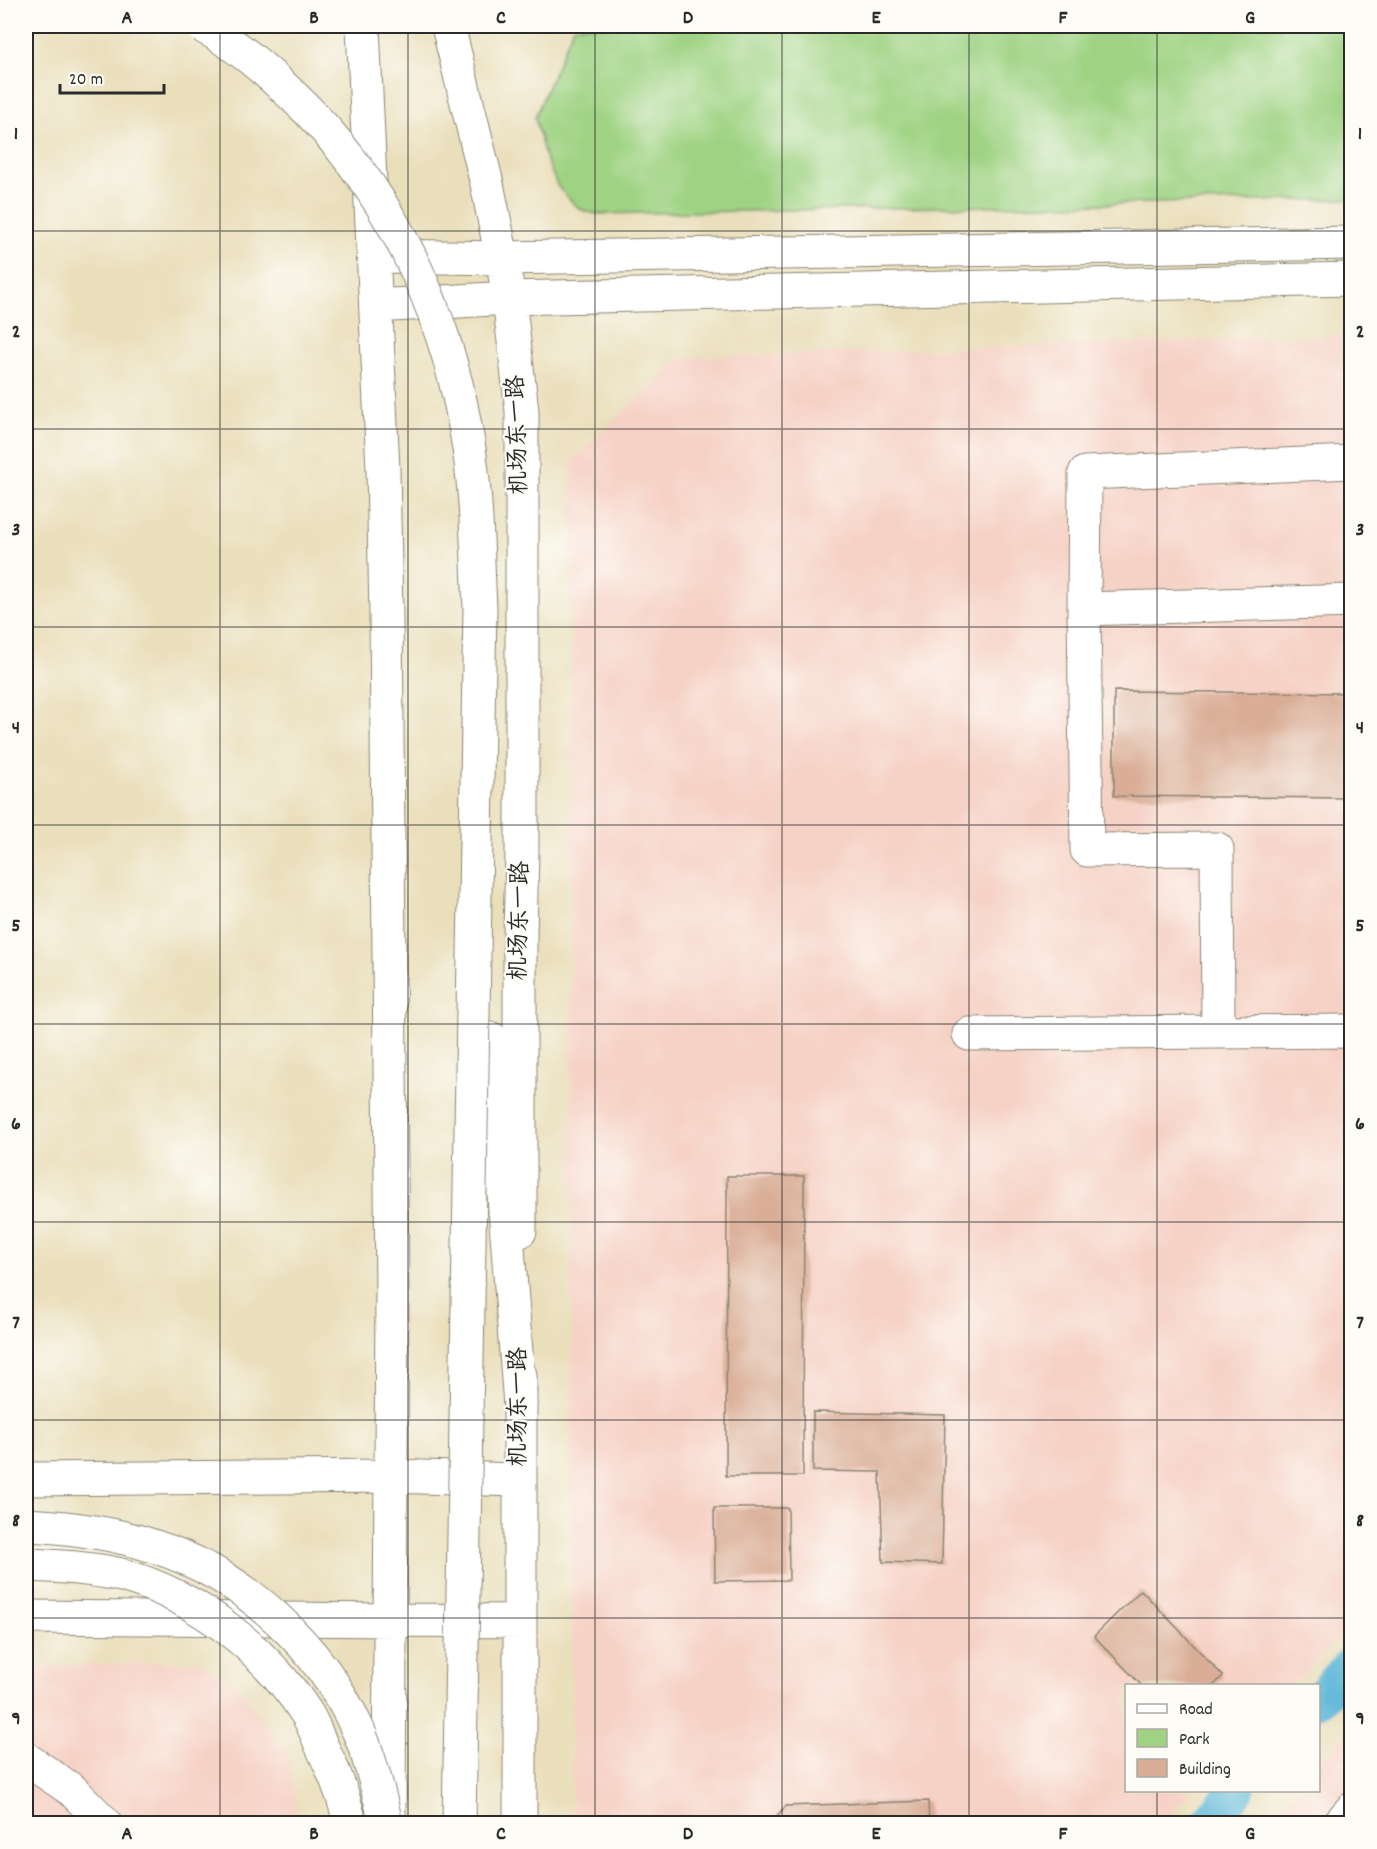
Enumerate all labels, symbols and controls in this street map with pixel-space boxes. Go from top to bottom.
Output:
text: A [122,5,133,33]
text: B [309,5,319,33]
text: C [496,5,506,33]
text: D [683,5,694,33]
text: E [871,5,881,33]
text: F [1059,5,1069,33]
text: G [1245,5,1255,33]
scale bar [60,57,164,95]
text: 20 m [69,68,103,93]
text: 1 [14,121,18,149]
text: 1 [1358,121,1362,149]
text: 2 [12,319,20,347]
text: 2 [1356,319,1364,347]
street label: 机场东一路 [500,374,538,496]
text: 3 [12,517,20,545]
text: 3 [1356,517,1364,545]
text: 4 [12,715,20,743]
text: 4 [1356,715,1364,743]
street label: 机场东一路 [503,861,539,981]
text: 5 [11,913,21,941]
text: 5 [1355,913,1365,941]
text: 6 [11,1111,21,1139]
text: 6 [1355,1111,1365,1139]
text: 7 [12,1310,20,1338]
text: 7 [1356,1310,1364,1338]
street label: 机场东一路 [503,1347,537,1467]
text: 8 [12,1508,20,1536]
text: 8 [1356,1508,1364,1536]
legend [1125,1684,1320,1792]
text: Road [1179,1698,1213,1723]
text: 9 [11,1706,21,1734]
text: 9 [1355,1706,1365,1734]
text: Park [1179,1728,1210,1753]
text: Building [1179,1758,1231,1783]
text: A [122,1821,133,1849]
text: B [309,1821,319,1849]
text: C [496,1821,506,1849]
text: D [683,1821,694,1849]
text: E [871,1821,881,1849]
text: F [1059,1821,1069,1849]
text: G [1245,1821,1255,1849]

